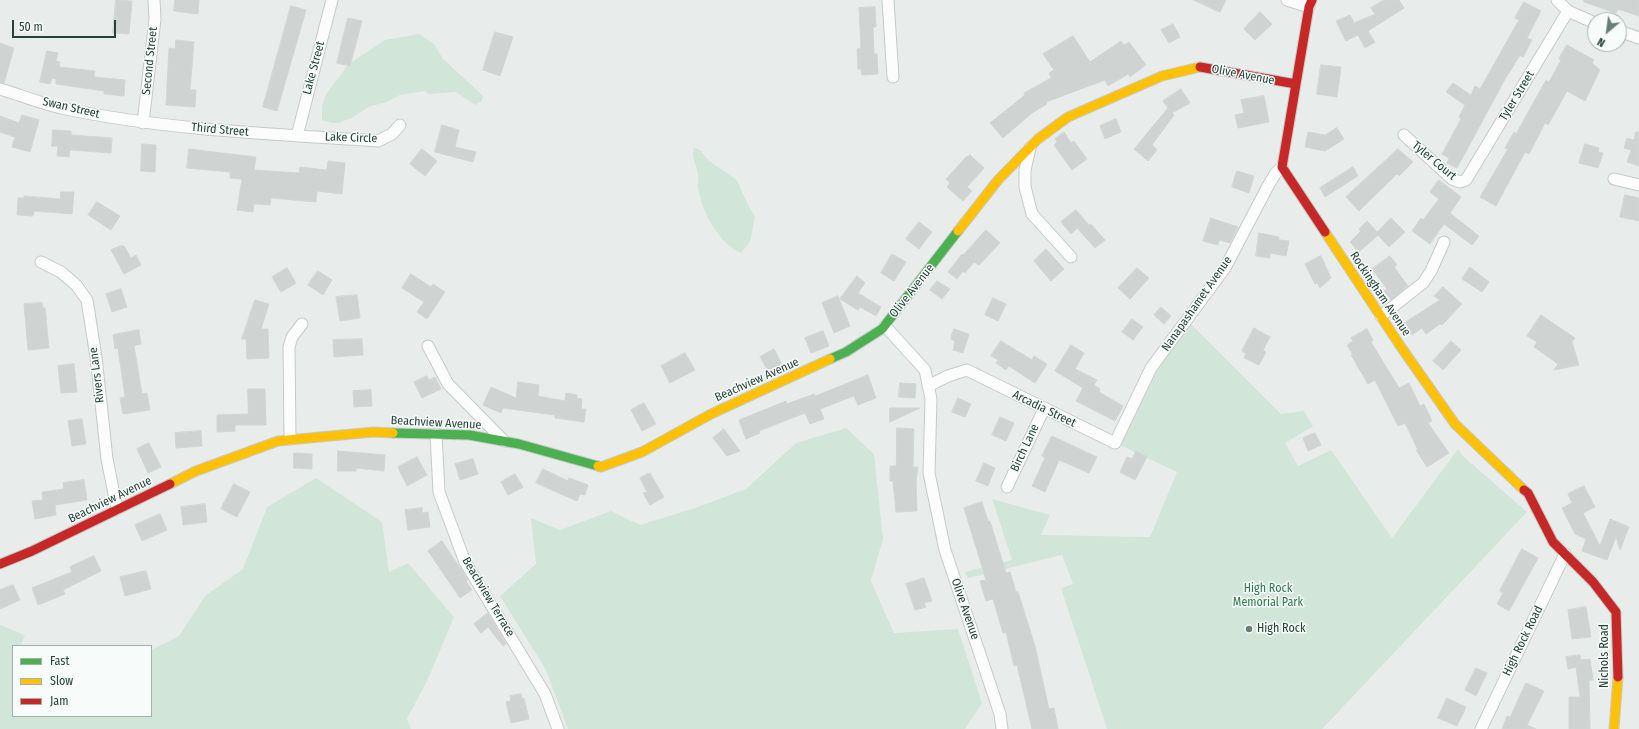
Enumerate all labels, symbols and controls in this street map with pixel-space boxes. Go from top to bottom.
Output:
scale bar [14,12,118,38]
north arrow [1587,12,1627,52]
text: 50 m [19,20,43,34]
street label: Second Street [139,26,161,96]
text: N [1595,35,1607,49]
street label: Lake Street [300,40,328,96]
street label: Olive Avenue [1210,62,1276,88]
street label: Tyler Street [1496,68,1538,124]
street label: Swan Street [41,94,101,122]
street label: Third Street [191,120,249,140]
street label: Lake Circle [325,130,377,146]
street label: Tyler Court [1409,138,1459,184]
street label: Rockingham Avenue [1346,249,1414,339]
street label: Nanapashamet Avenue [1159,254,1235,354]
street label: Olive Avenue [887,261,937,321]
street label: Rivers Lane [86,346,108,404]
street label: Beachview Avenue [713,355,801,405]
street label: Arcadia Street [1010,387,1078,431]
street label: Beachview Avenue [390,413,482,433]
street label: Birch Lane [1008,422,1042,474]
street label: Beachview Avenue [66,474,154,526]
street label: Beachview Terrace [459,555,517,639]
street label: Olive Avenue [948,576,982,642]
park label: High Rock Memorial Park [1233,582,1303,610]
street label: High Rock Road [1500,604,1546,678]
place label: High Rock [1257,622,1305,636]
marker: High Rock [1244,624,1254,634]
street label: Nichols Road [1598,624,1612,688]
legend [12,645,152,717]
text: Fast [50,654,69,668]
text: Slow [50,674,73,688]
text: Jam [50,694,68,708]

